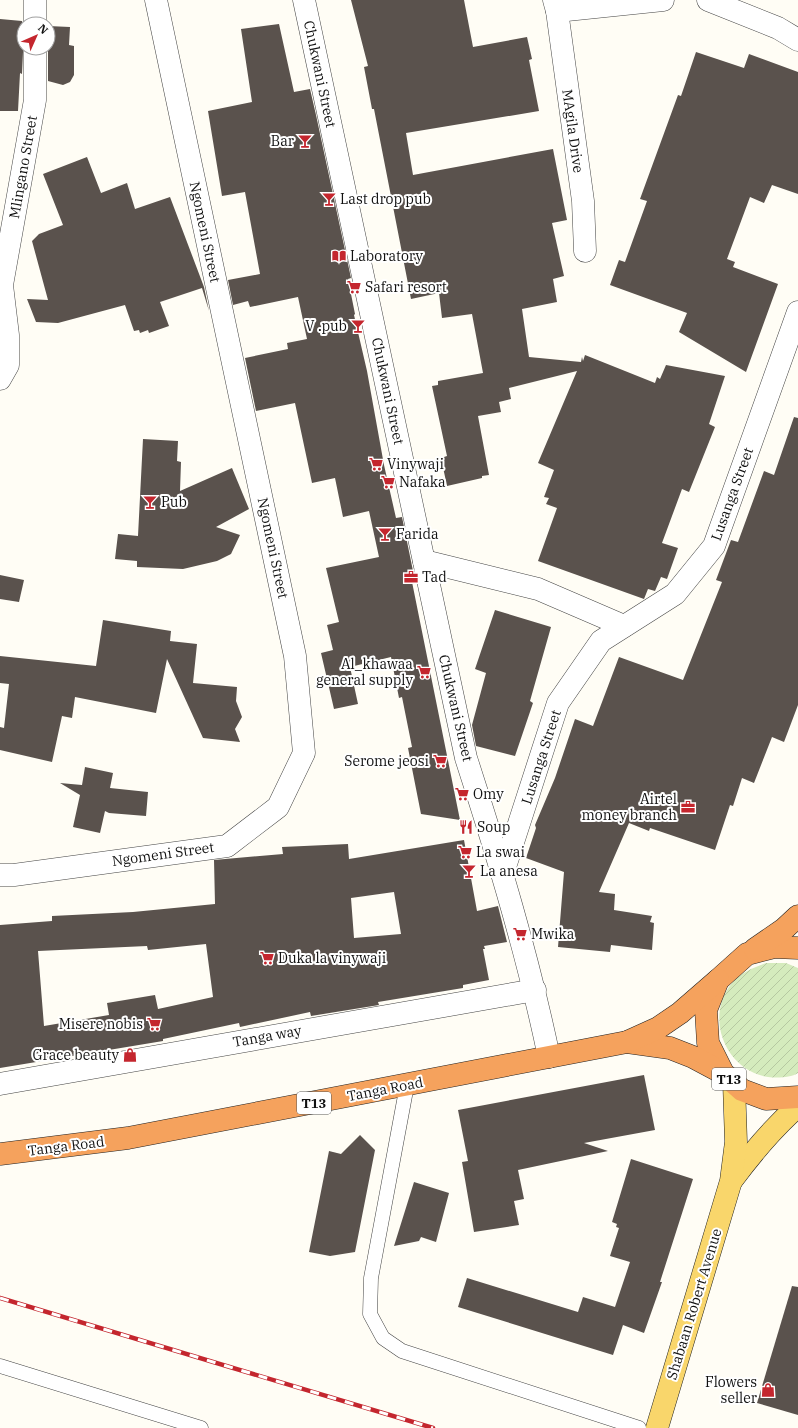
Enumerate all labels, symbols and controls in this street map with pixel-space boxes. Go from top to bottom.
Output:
north arrow [16,16,56,56]
street label: Chukwani Street [300,19,340,129]
text: N [35,21,51,37]
street label: MAgila Drive [558,88,588,174]
street label: Mlingano Street [5,114,41,220]
place label: Bar [271,132,295,150]
bar icon: Bar [297,133,313,149]
street label: Ngomeni Street [186,180,225,284]
place label: Last drop pub [340,190,431,208]
bar icon: Last drop pub [321,191,337,207]
place label: Laboratory [350,247,423,265]
library icon: Laboratory [331,248,347,264]
place label: Safari resort [365,278,447,296]
supermarket icon: Safari resort [346,279,362,295]
place label: V .pub [305,317,347,335]
bar icon: V .pub [350,318,366,334]
street label: Chukwani Street [368,336,408,446]
street label: Lusanga Street [707,445,757,543]
place label: Vinywaji [387,455,444,473]
supermarket icon: Vinywaji [368,456,384,472]
place label: Nafaka [399,473,446,491]
supermarket icon: Nafaka [380,474,396,490]
place label: Pub [161,493,187,511]
bar icon: Pub [142,494,158,510]
street label: Ngomeni Street [254,496,293,600]
place label: Farida [396,525,439,543]
bar icon: Farida [377,526,393,542]
place label: Tad [422,568,447,586]
office icon: Tad [403,569,419,585]
street label: Chukwani Street [435,653,477,763]
place label: Al_khawaa general supply [316,655,414,689]
supermarket icon: Al_khawaa general supply [416,664,432,680]
street label: Lusanga Street [517,708,565,806]
place label: Serome jeosi [344,752,429,770]
supermarket icon: Serome jeosi [432,753,448,769]
place label: Omy [473,785,504,803]
supermarket icon: Omy [454,786,470,802]
place label: Airtel money branch [582,790,677,824]
office icon: Airtel money branch [680,799,696,815]
place label: Soup [477,818,510,836]
restaurant icon: Soup [458,819,474,835]
street label: Ngomeni Street [111,838,215,870]
place label: La swai [476,843,525,861]
supermarket icon: La swai [457,844,473,860]
place label: La anesa [480,862,538,880]
bar icon: La anesa [461,863,477,879]
place label: Mwika [531,925,575,943]
supermarket icon: Mwika [512,926,528,942]
place label: Duka la vinywaji [278,949,386,967]
supermarket icon: Duka la vinywaji [259,950,275,966]
place label: Misere nobis [59,1015,143,1033]
supermarket icon: Misere nobis [146,1016,162,1032]
street label: Tanga way [231,1021,303,1051]
place label: Grace beauty [32,1046,120,1064]
shop icon: Grace beauty [122,1047,138,1063]
road number: T13 [712,1068,746,1090]
street label: Tanga Road [345,1073,425,1105]
road number: T13 [297,1092,331,1114]
street label: Tanga Road [27,1132,106,1160]
street label: Shabaan Robert Avenue [662,1226,726,1382]
place label: Flowers seller [705,1373,758,1407]
shop icon: Flowers seller [760,1382,776,1398]

